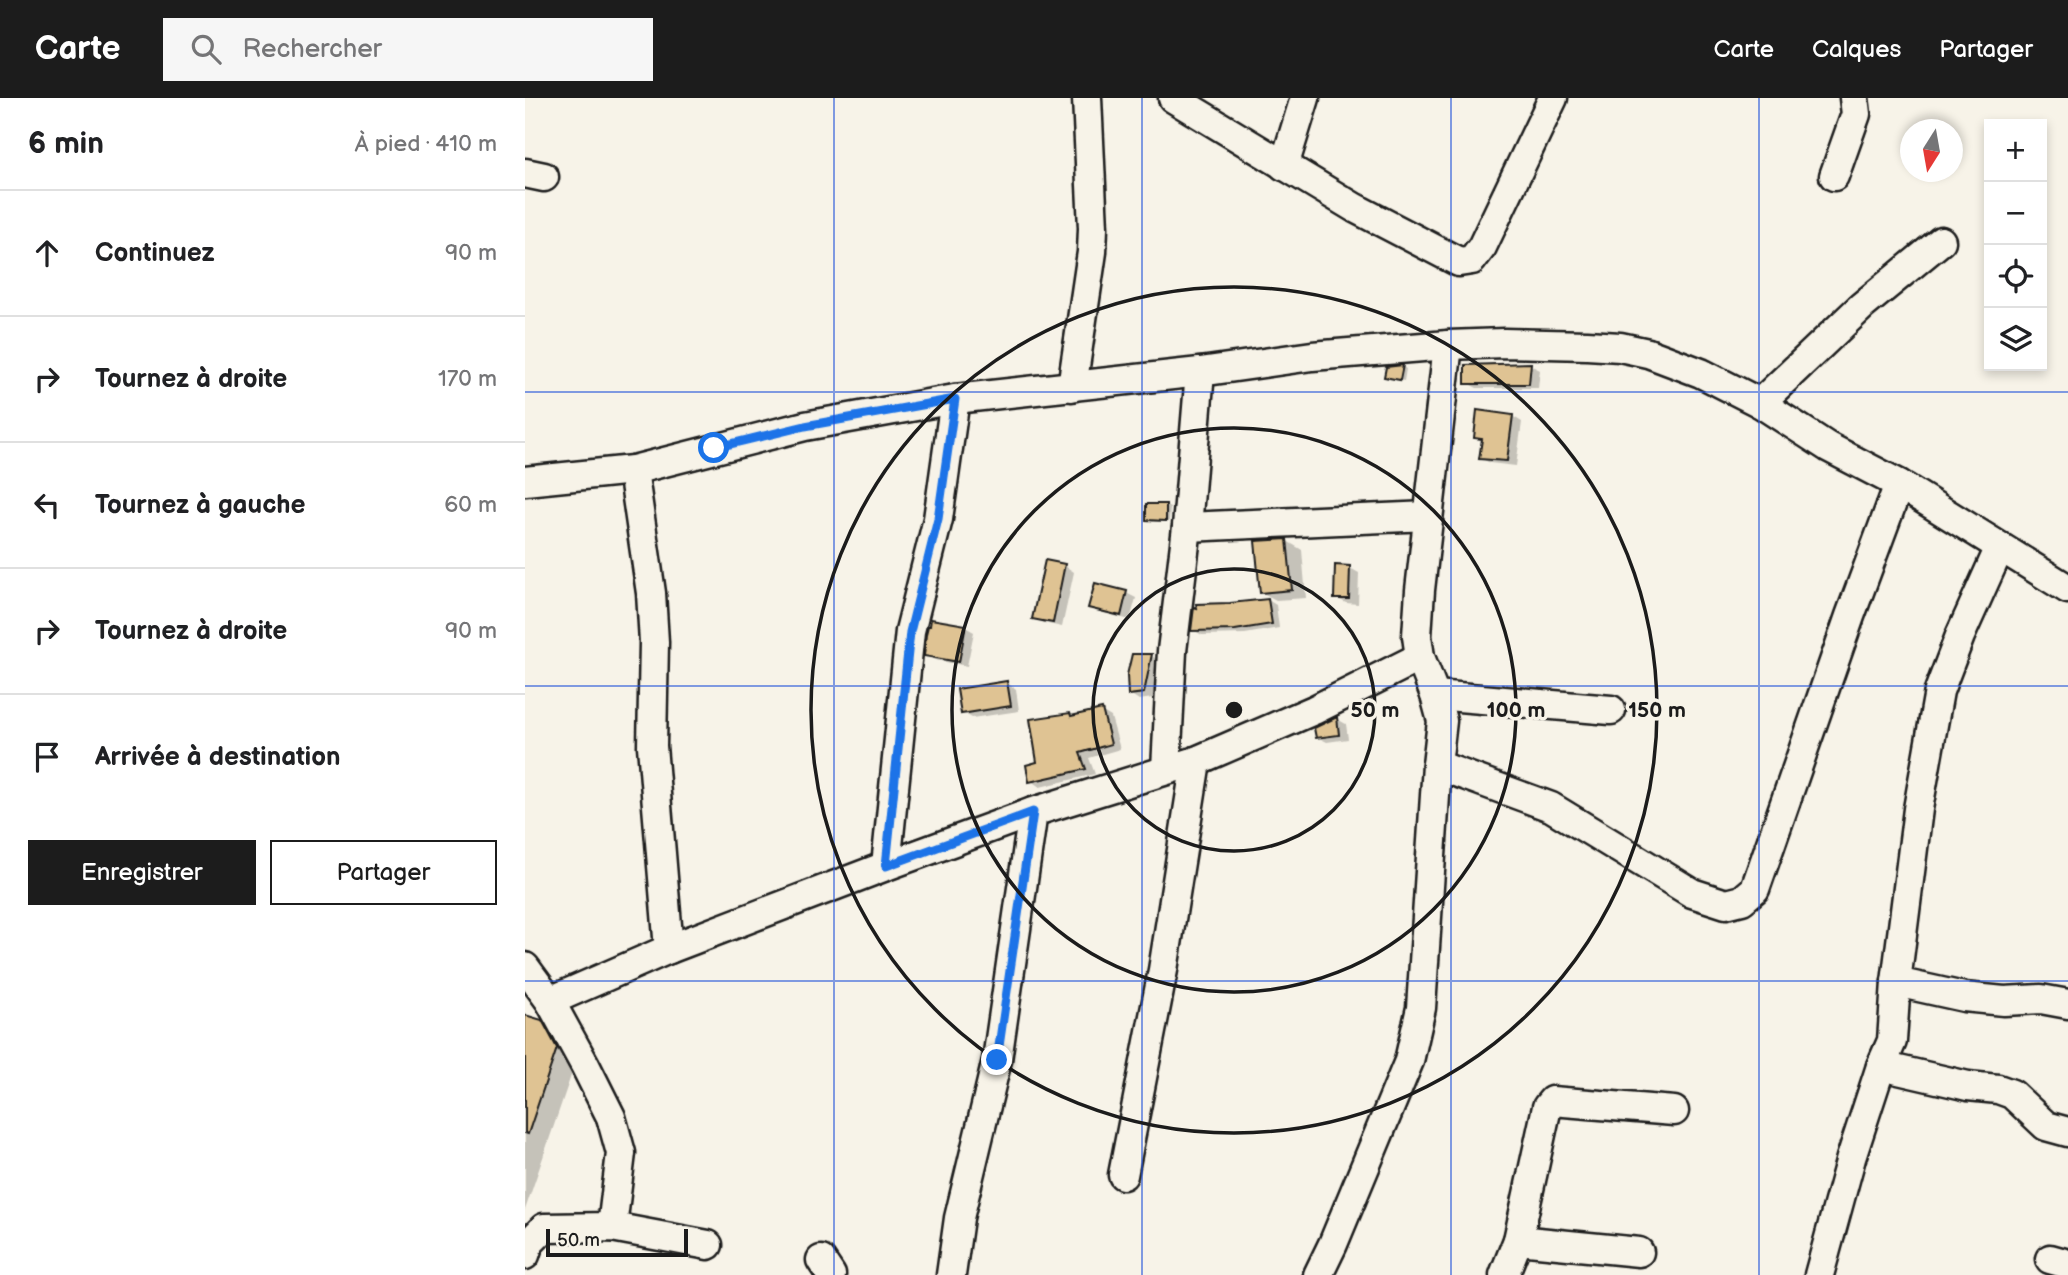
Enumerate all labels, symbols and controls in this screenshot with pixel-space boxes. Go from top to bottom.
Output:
search box [163,18,653,81]
text: Carte [35,29,121,69]
icon: search [187,30,225,68]
text: Rechercher [243,34,382,65]
text: Carte [1714,35,1774,64]
text: Calques [1812,35,1901,64]
text: Partager [1939,35,2033,64]
north arrow [1900,119,1963,182]
map controls [1984,119,2047,371]
button: + [1984,119,2047,182]
text: 6 min [28,126,104,162]
text: À pied · 410 m [354,130,497,158]
button: − [1984,182,2047,245]
icon: ahead [28,234,66,272]
text: Continuez [95,238,215,269]
text: 90 m [445,239,497,267]
button: locate [1984,245,2047,308]
button: layers [1984,308,2047,371]
icon: right [28,360,66,398]
text: Tournez à droite [95,364,287,395]
text: 170 m [438,365,497,393]
route start [698,432,729,463]
icon: left [28,486,66,524]
text: Tournez à gauche [95,490,306,521]
text: 60 m [444,491,497,519]
icon: right [28,612,66,650]
text: Tournez à droite [95,616,287,647]
text: 90 m [445,617,497,645]
centre of rings [1222,698,1246,722]
text: 50 m [1351,698,1399,723]
text: 100 m [1487,698,1545,723]
text: 150 m [1628,698,1686,723]
icon: arrive [28,738,66,776]
text: Arrivée à destination [95,742,341,773]
button: Enregistrer [28,840,256,905]
button: Partager [270,840,497,905]
route end [981,1044,1012,1075]
scale bar [546,1226,688,1258]
text: 50 m [557,1229,600,1252]

